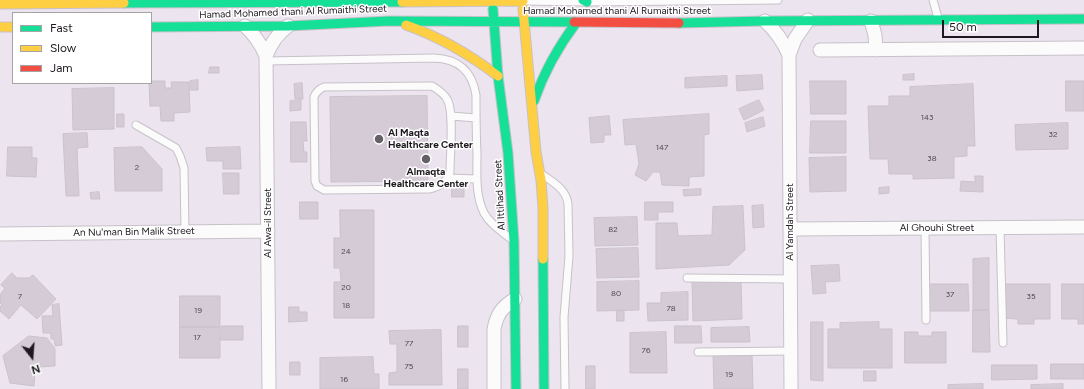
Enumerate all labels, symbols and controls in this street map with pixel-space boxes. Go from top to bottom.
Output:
street label: Hamad Mohamed thani Al Rumaithi Street [199,3,387,21]
street label: Hamad Mohamed thani Al Rumaithi Street [523,5,711,17]
legend [12,12,152,84]
scale bar [944,12,1041,38]
text: 50 m [949,20,977,34]
text: Fast [50,21,73,35]
text: Slow [50,41,76,55]
text: Jam [50,61,73,75]
house number: 143 [921,113,933,123]
place label: Al Maqta Healthcare Center [388,127,473,150]
house number: 32 [1049,130,1057,140]
marker: Al Maqta Healthcare Center [373,133,385,145]
house number: 147 [656,143,668,153]
marker: Almaqta Healthcare Center [420,153,432,165]
house number: 38 [927,154,937,164]
street label: Al Ittihad Street [492,159,508,231]
house number: 2 [135,163,139,173]
place label: Almaqta Healthcare Center [384,166,468,190]
street label: Al Yamdah Street [784,183,796,261]
street label: Al Awa-il Street [262,188,274,258]
street label: Al Ghouhi Street [900,222,974,234]
street label: An Nu'man Bin Malik Street [73,225,195,239]
house number: 82 [608,225,618,235]
house number: 24 [341,247,351,257]
house number: 20 [341,283,351,293]
house number: 80 [611,289,621,299]
house number: 37 [946,290,954,300]
house number: 7 [18,292,22,302]
house number: 35 [1027,292,1035,302]
house number: 18 [342,301,350,311]
house number: 78 [666,304,676,314]
house number: 19 [194,306,202,316]
house number: 17 [193,333,201,343]
north arrow [12,337,52,377]
house number: 77 [405,339,413,349]
house number: 76 [642,346,650,356]
text: N [30,361,42,376]
house number: 75 [405,362,413,372]
house number: 19 [725,370,733,380]
house number: 16 [340,375,348,385]

